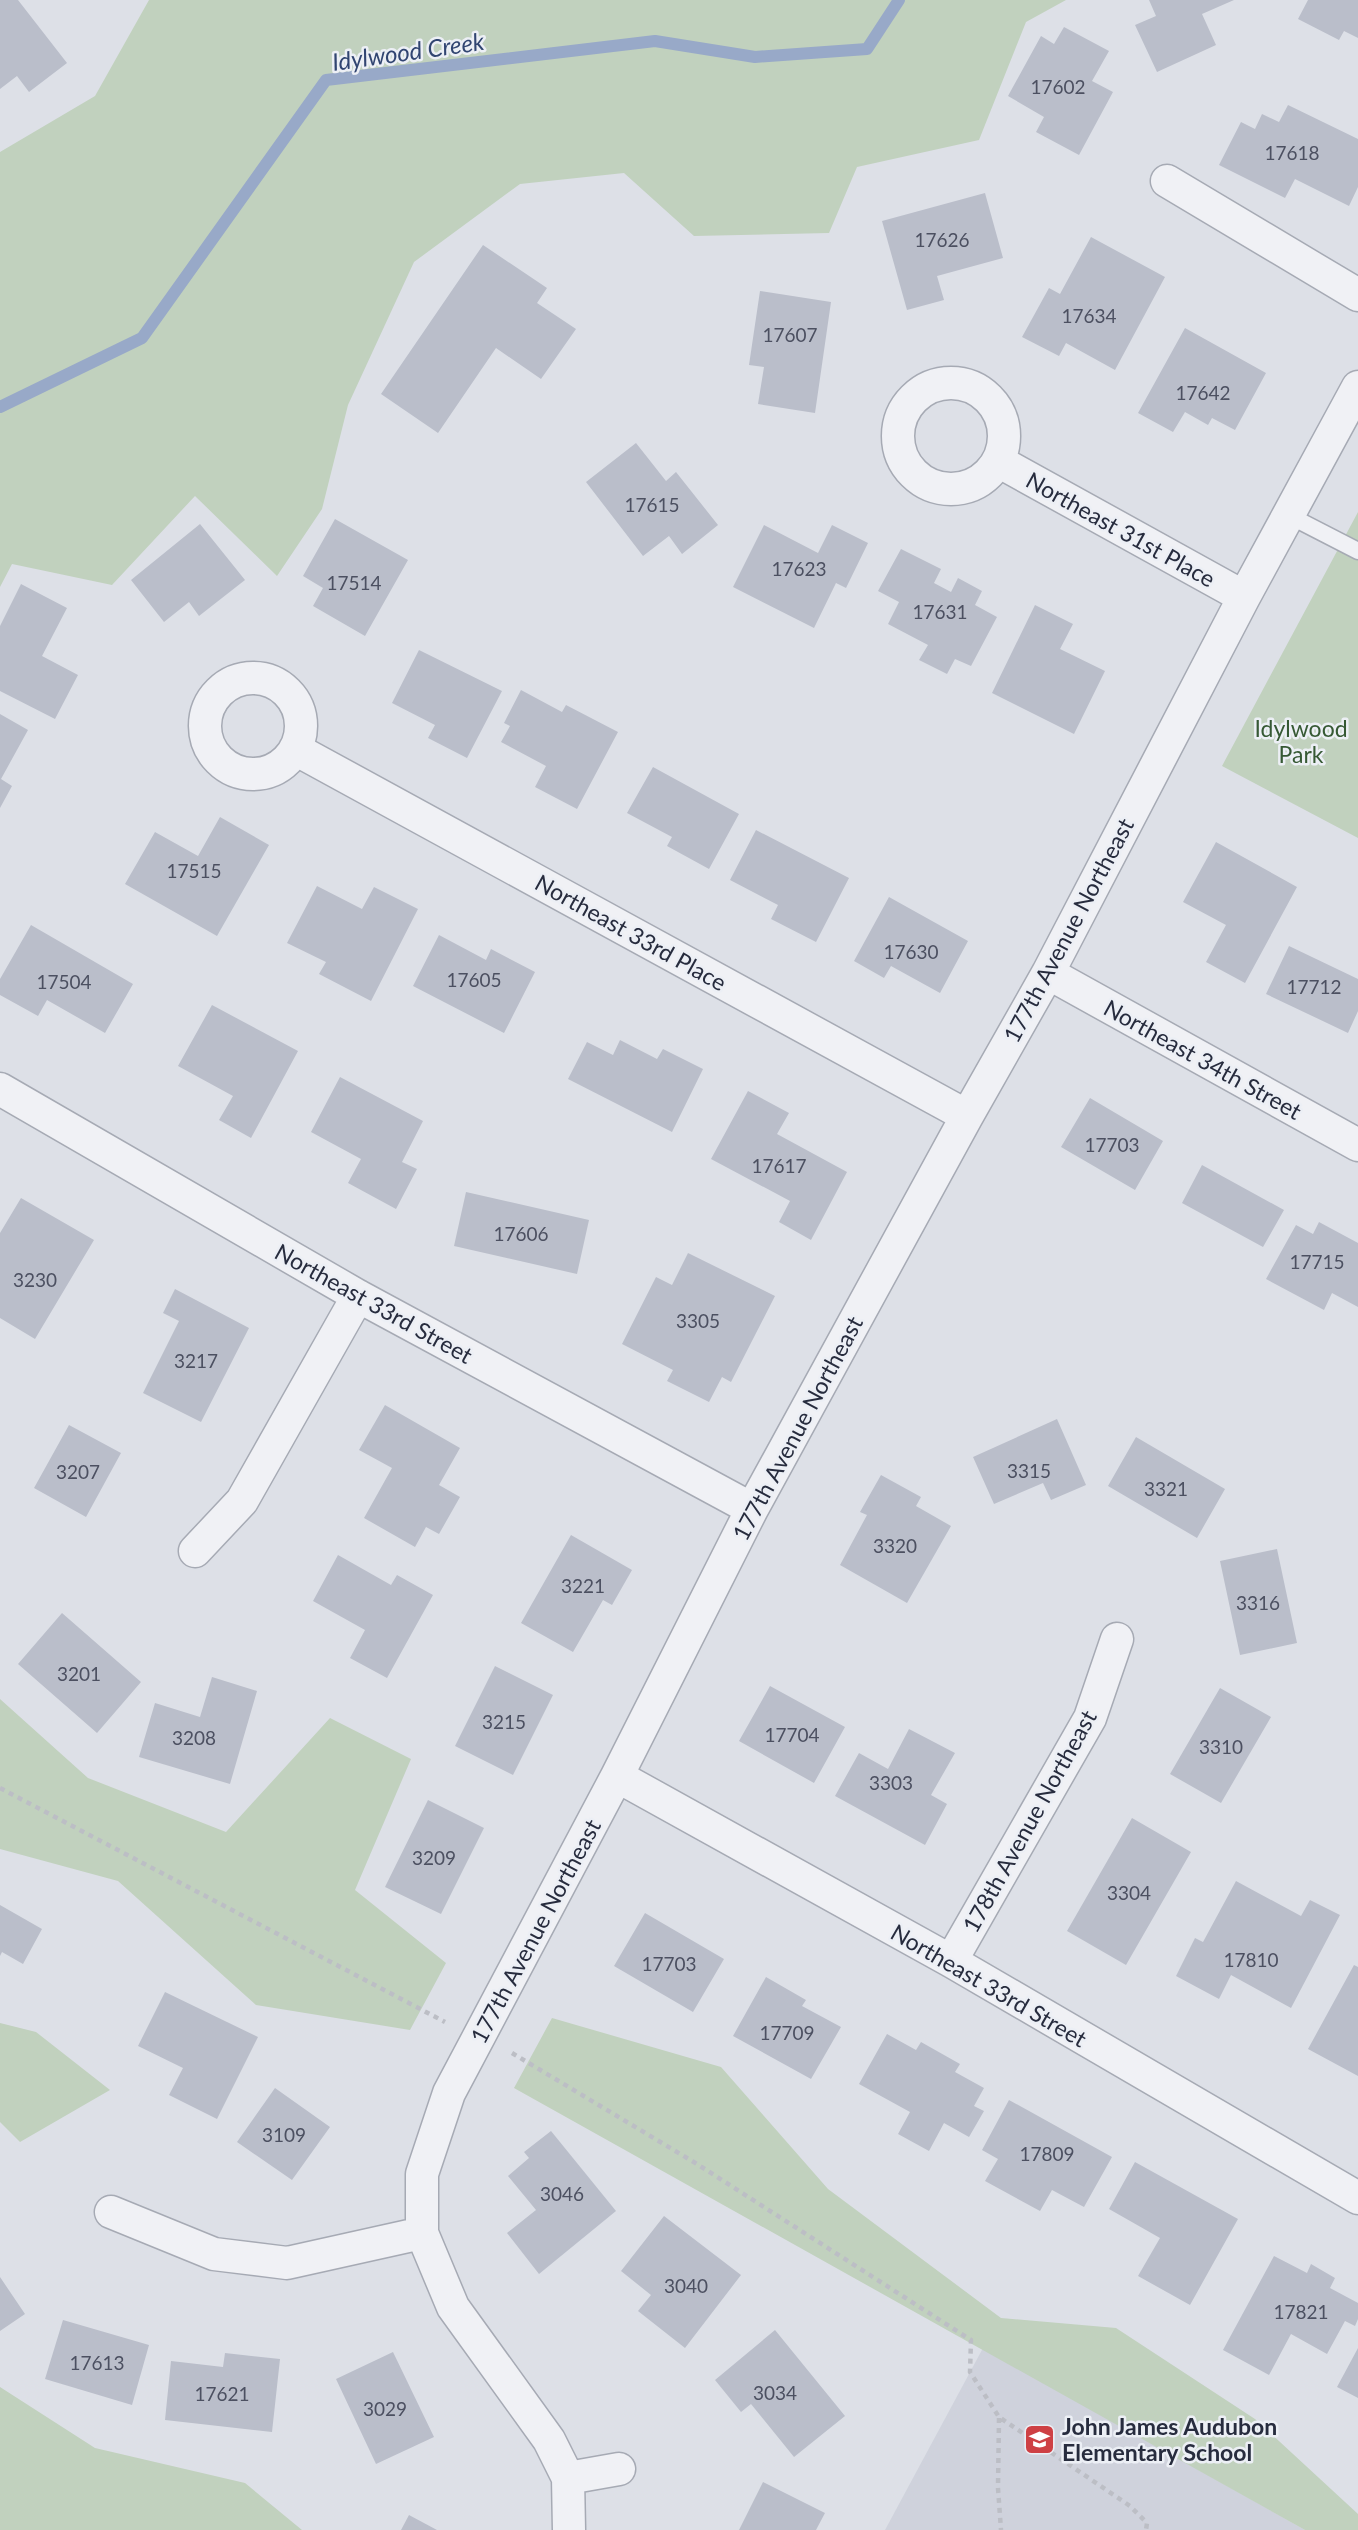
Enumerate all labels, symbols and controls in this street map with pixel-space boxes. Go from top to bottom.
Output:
water label: Idylwood Creek [330,26,486,76]
house number: 17602 [1030,75,1086,98]
house number: 17618 [1264,141,1320,164]
house number: 17626 [914,228,970,251]
house number: 17634 [1061,304,1117,327]
house number: 17607 [762,323,818,346]
house number: 17642 [1175,381,1231,404]
street label: Northeast 31st Place [1022,465,1220,593]
house number: 17615 [624,493,680,516]
house number: 17623 [771,557,827,580]
house number: 17514 [326,571,382,594]
house number: 17631 [912,600,968,623]
park label: Idylwood Park [1254,714,1348,768]
street label: 177th Avenue Northeast [997,813,1139,1047]
house number: 17515 [166,859,222,882]
street label: Northeast 33rd Place [531,868,731,996]
house number: 17630 [883,940,939,963]
house number: 17605 [446,968,502,991]
house number: 17504 [36,970,92,993]
house number: 17712 [1286,975,1342,998]
street label: Northeast 34th Street [1099,993,1307,1125]
house number: 17703 [1084,1133,1140,1156]
house number: 17617 [751,1154,807,1177]
house number: 17606 [493,1222,549,1245]
street label: Northeast 33rd Street [270,1237,478,1369]
house number: 17715 [1289,1250,1345,1273]
house number: 3230 [13,1268,57,1291]
house number: 3305 [676,1309,720,1332]
street label: 177th Avenue Northeast [726,1311,868,1545]
house number: 3217 [174,1349,218,1372]
house number: 3315 [1007,1459,1051,1482]
house number: 3207 [56,1460,100,1483]
house number: 3321 [1144,1477,1188,1500]
house number: 3320 [873,1534,917,1557]
house number: 3221 [561,1574,605,1597]
house number: 3316 [1236,1591,1280,1614]
house number: 3201 [57,1662,101,1685]
street label: 178th Avenue Northeast [956,1704,1102,1937]
house number: 3215 [482,1710,526,1733]
house number: 17704 [764,1723,820,1746]
house number: 3208 [172,1726,216,1749]
house number: 3310 [1199,1735,1243,1758]
house number: 3303 [869,1771,913,1794]
street label: 177th Avenue Northeast [464,1814,606,2048]
house number: 3209 [412,1846,456,1869]
house number: 3304 [1107,1881,1151,1904]
street label: Northeast 33rd Street [886,1918,1092,2053]
house number: 17810 [1223,1948,1279,1971]
house number: 17703 [641,1952,697,1975]
house number: 17709 [759,2021,815,2044]
house number: 3109 [262,2123,306,2146]
house number: 17809 [1019,2142,1075,2165]
house number: 3046 [540,2182,584,2205]
house number: 3040 [664,2274,708,2297]
house number: 17821 [1273,2300,1329,2323]
house number: 17613 [69,2351,125,2374]
house number: 3034 [753,2381,797,2404]
house number: 17621 [194,2382,250,2405]
house number: 3029 [363,2397,407,2420]
place label: John James Audubon Elementary School [1062,2412,1277,2466]
school or university icon: John James Audubon Elementary School [1022,2422,1056,2456]

